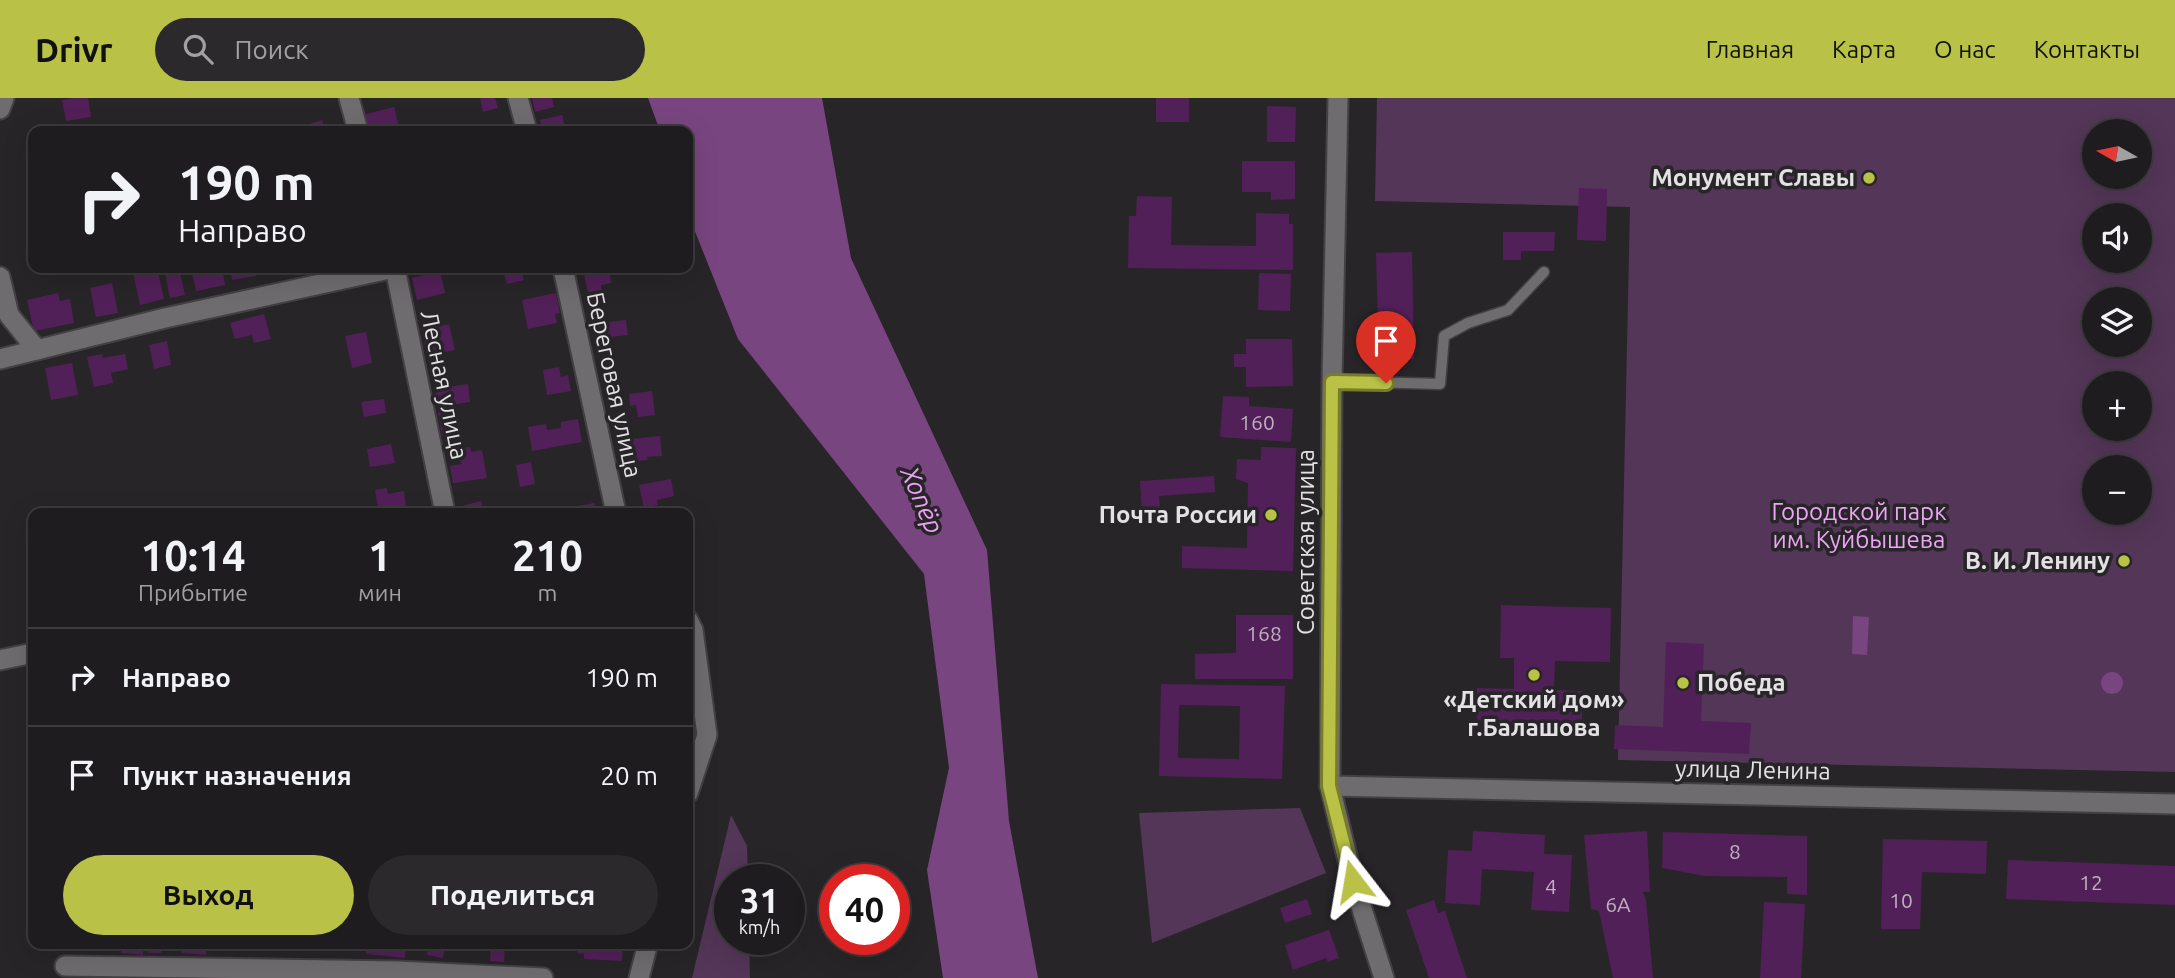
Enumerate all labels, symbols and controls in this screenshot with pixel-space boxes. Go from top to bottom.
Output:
search box [155,18,645,81]
icon: search [179,30,217,68]
text: Drivr [35,31,113,68]
text: Поиск [235,35,309,64]
text: Главная [1706,36,1794,63]
text: Карта [1832,36,1896,63]
text: О нас [1934,36,1996,63]
text: Контакты [2034,36,2140,63]
north arrow [2082,119,2152,189]
map controls [2082,119,2152,525]
icon: right [63,154,154,245]
text: 190 m [178,154,315,209]
place label: Монумент Славы [1651,164,1855,191]
marker: Монумент Славы [1861,170,1877,186]
button: sound [2082,203,2152,273]
text: Направо [178,212,307,248]
button: layers [2082,287,2152,357]
street label: Береговая улица [582,290,647,480]
street label: Лесная улица [416,308,473,462]
pin [1356,311,1416,383]
icon: arrive [1367,322,1405,360]
button: + [2082,371,2152,441]
house number: 160 [1239,410,1275,434]
street label: Советская улица [1292,449,1319,635]
button: − [2082,455,2152,525]
water label: Хопёр [895,460,949,538]
park label: Городской парк им. Куйбышева [1771,498,1947,553]
place label: Почта России [1099,501,1257,528]
marker: Почта России [1263,507,1279,523]
text: 10:14 [140,532,246,579]
text: 1 [368,532,392,579]
text: 210 [512,532,583,579]
place label: В. И. Ленину [1965,547,2110,574]
marker: В. И. Ленину [2116,553,2132,569]
text: Прибытие [138,580,248,605]
text: мин [358,580,402,605]
text: m [537,580,557,605]
house number: 168 [1246,621,1282,645]
icon: right [63,658,101,696]
text: Направо [122,663,231,692]
text: 190 m [586,663,658,692]
marker: «Детский дом» г.Балашова [1526,667,1542,683]
place label: Победа [1697,669,1786,696]
marker: Победа [1675,675,1691,691]
place label: «Детский дом» г.Балашова [1444,686,1625,741]
street label: улица Ленина [1675,755,1831,784]
icon: arrive [63,756,101,794]
text: Пункт назначения [122,761,352,790]
text: 20 m [600,761,658,790]
house number: 8 [1729,839,1741,863]
position arrow [1316,844,1390,918]
button: Выход [63,855,354,935]
button: Поделиться [368,855,658,935]
speed limit sign: 40 [819,864,910,955]
house number: 12 [2079,870,2103,894]
house number: 4 [1545,874,1557,898]
text: 31 [740,880,779,920]
house number: 10 [1889,888,1913,912]
house number: 6А [1605,892,1631,916]
text: km/h [739,917,780,937]

